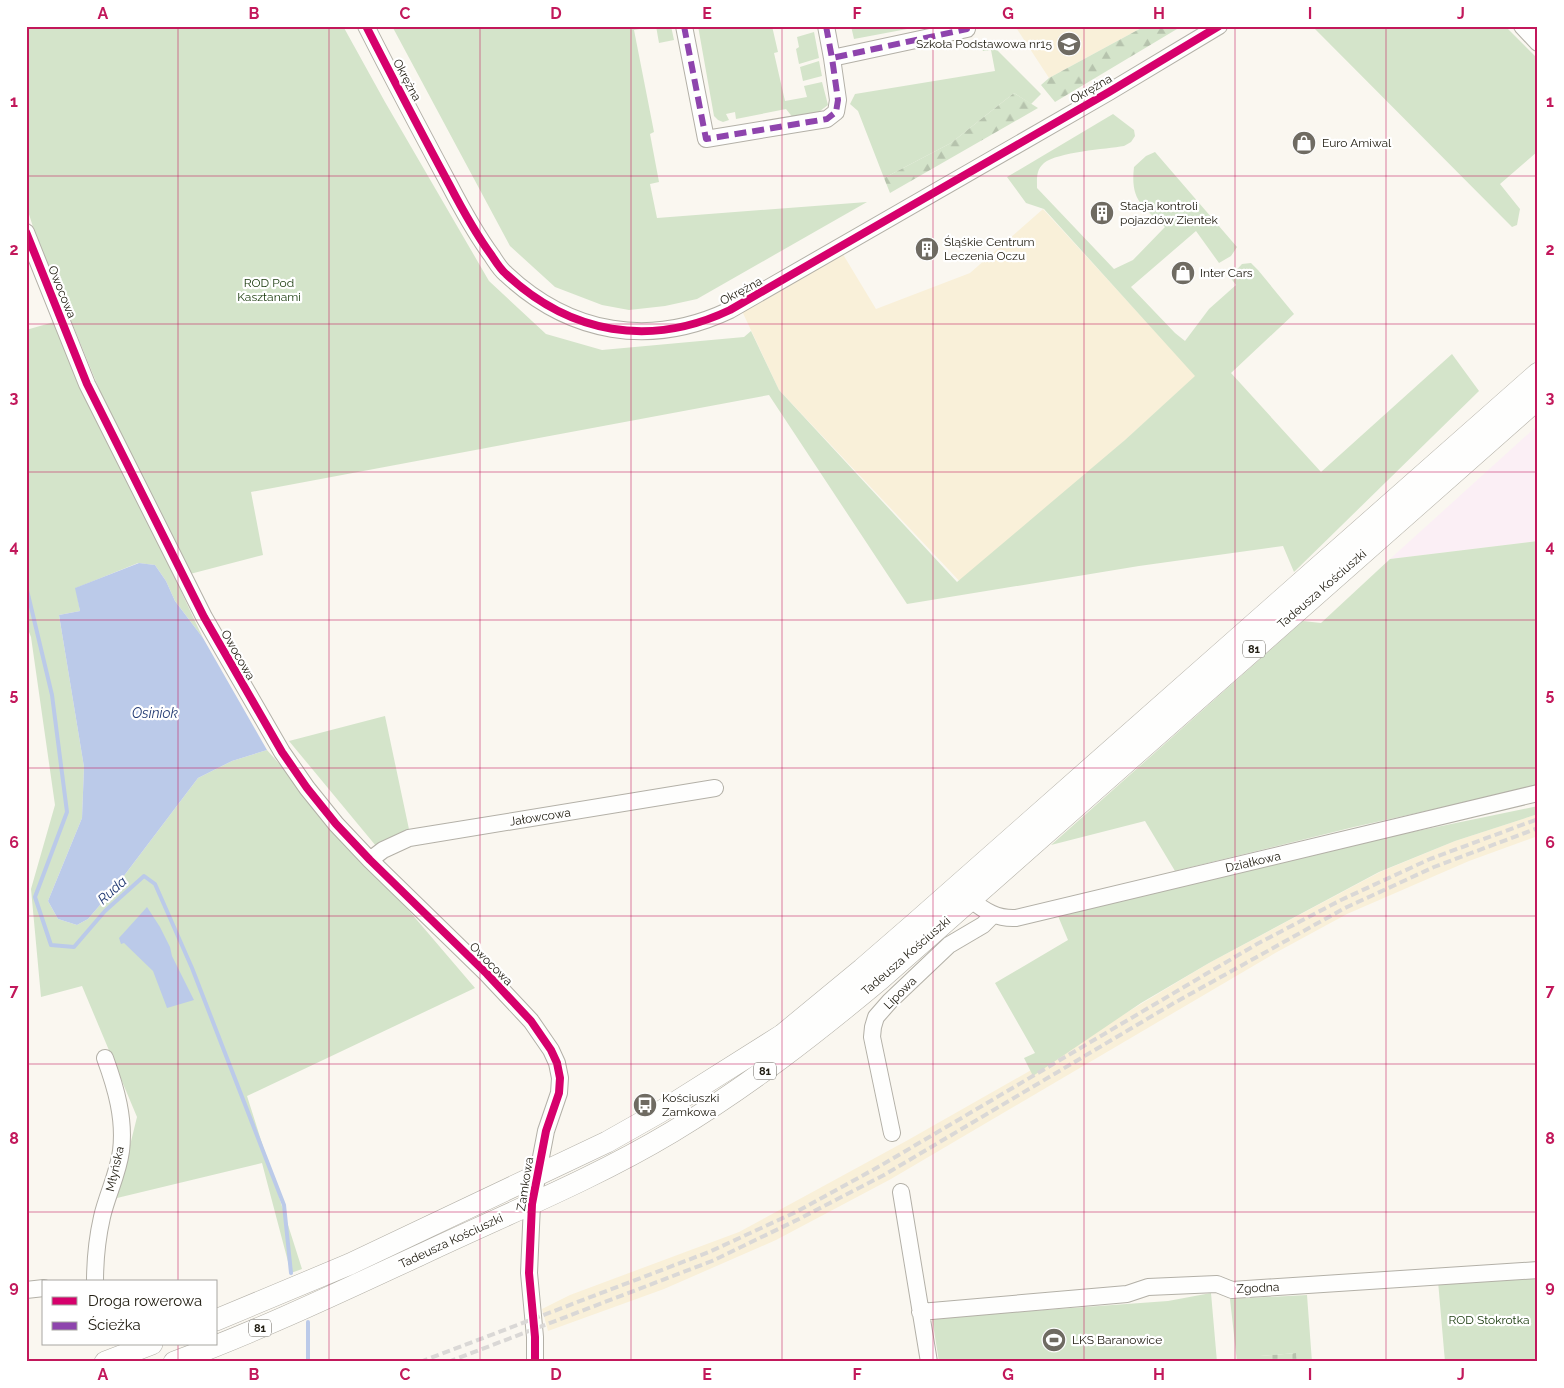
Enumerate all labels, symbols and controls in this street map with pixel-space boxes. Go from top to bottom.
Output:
text: A [98,4,109,23]
text: B [249,4,260,23]
text: C [400,4,411,23]
text: D [550,4,562,23]
text: E [702,4,712,23]
text: F [852,4,862,23]
text: G [1002,4,1014,23]
text: H [1153,4,1165,23]
text: I [1308,4,1312,23]
text: J [1457,4,1465,23]
school or university icon: Szkoła Podstawowa nr15 [1056,31,1082,57]
place label: Szkoła Podstawowa nr15 [916,37,1052,51]
street label: Okrężna [390,56,424,104]
street label: Okrężna [1068,71,1114,107]
text: 1 [10,92,18,111]
text: 1 [1546,92,1554,111]
shop icon: Euro Amiwal [1291,130,1317,156]
place label: Euro Amiwal [1322,136,1392,150]
place label: Stacja kontroli pojazdów Zientek [1120,199,1219,227]
building icon: Stacja kontroli pojazdów Zientek [1089,200,1115,226]
place label: Śląśkie Centrum Leczenia Oczu [944,235,1035,263]
building icon: Śląśkie Centrum Leczenia Oczu [914,236,940,262]
text: 2 [9,240,19,259]
text: 2 [1545,240,1555,259]
shop icon: Inter Cars [1170,260,1196,286]
street label: Owocowa [45,264,79,320]
place label: Inter Cars [1200,266,1253,280]
street label: Okrężna [717,274,765,308]
park label: ROD Pod Kasztanami [237,276,301,304]
text: 3 [10,388,19,407]
text: 3 [1546,388,1555,407]
text: 4 [9,537,19,556]
text: 4 [1545,537,1555,556]
street label: Tadeusza Kościuszki [1275,547,1369,631]
street label: Owocowa [218,628,258,682]
road number: 81 [1243,641,1265,658]
text: 5 [10,685,19,704]
text: 5 [1546,685,1555,704]
water label: Osiniok [132,705,178,721]
street label: Jałowcowa [508,805,572,829]
text: 6 [9,833,19,852]
text: 6 [1545,833,1555,852]
street label: Działkowa [1224,849,1282,875]
water label: Ruda [94,873,130,907]
street label: Tadeusza Kościuszki [859,914,953,998]
street label: Owocowa [467,940,515,988]
street label: Lipowa [881,974,919,1012]
text: 7 [10,981,19,1000]
text: 7 [1546,981,1555,1000]
road number: 81 [754,1062,776,1080]
place label: Kościuszki Zamkowa [662,1091,719,1119]
bus stop icon: Kościuszki Zamkowa [632,1092,658,1118]
text: 8 [9,1129,19,1148]
text: 8 [1545,1129,1555,1148]
street label: Młyńska [103,1145,127,1193]
street label: Zamkowa [514,1156,536,1212]
street label: Tadeusza Kościuszki [397,1211,505,1271]
text: 9 [9,1277,19,1296]
text: 9 [1545,1277,1555,1296]
legend [42,1280,218,1346]
street label: Zgodna [1236,1280,1280,1296]
text: Droga rowerowa [88,1292,202,1310]
park label: ROD Stokrotka [1448,1313,1530,1327]
text: Ścieżka [88,1316,141,1334]
road number: 81 [249,1320,271,1336]
sports icon: LKS Baranowice [1041,1327,1067,1353]
place label: LKS Baranowice [1072,1333,1162,1347]
text: A [98,1365,109,1384]
text: B [249,1365,260,1384]
text: C [400,1365,411,1384]
text: D [550,1365,562,1384]
text: E [702,1365,712,1384]
text: F [852,1365,862,1384]
text: G [1002,1365,1014,1384]
text: H [1153,1365,1165,1384]
text: I [1308,1365,1312,1384]
text: J [1457,1365,1465,1384]

